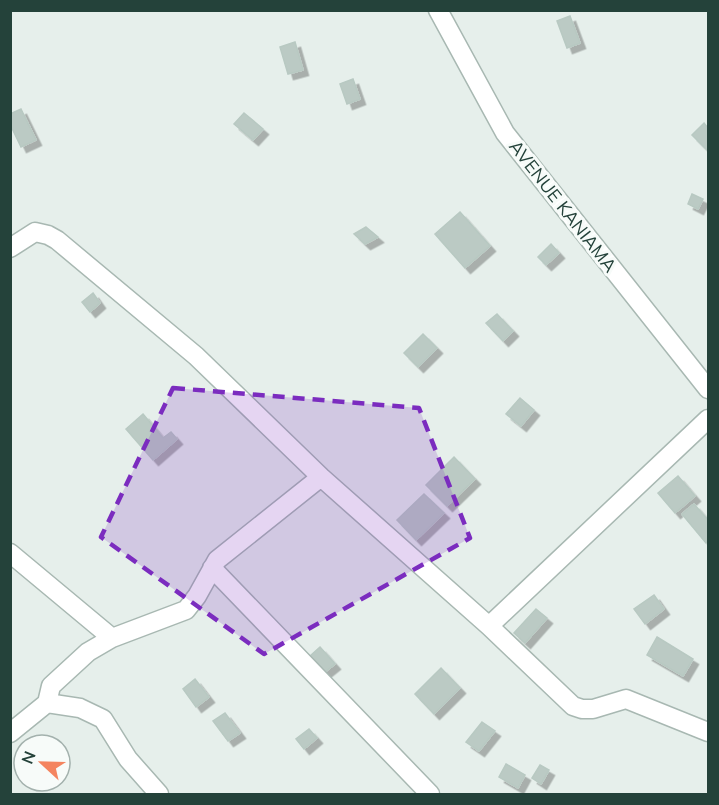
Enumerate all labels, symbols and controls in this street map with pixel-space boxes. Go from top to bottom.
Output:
street label: AVENUE KANIAMA [504,135,622,277]
north arrow [12,733,72,793]
text: N [17,748,40,767]

